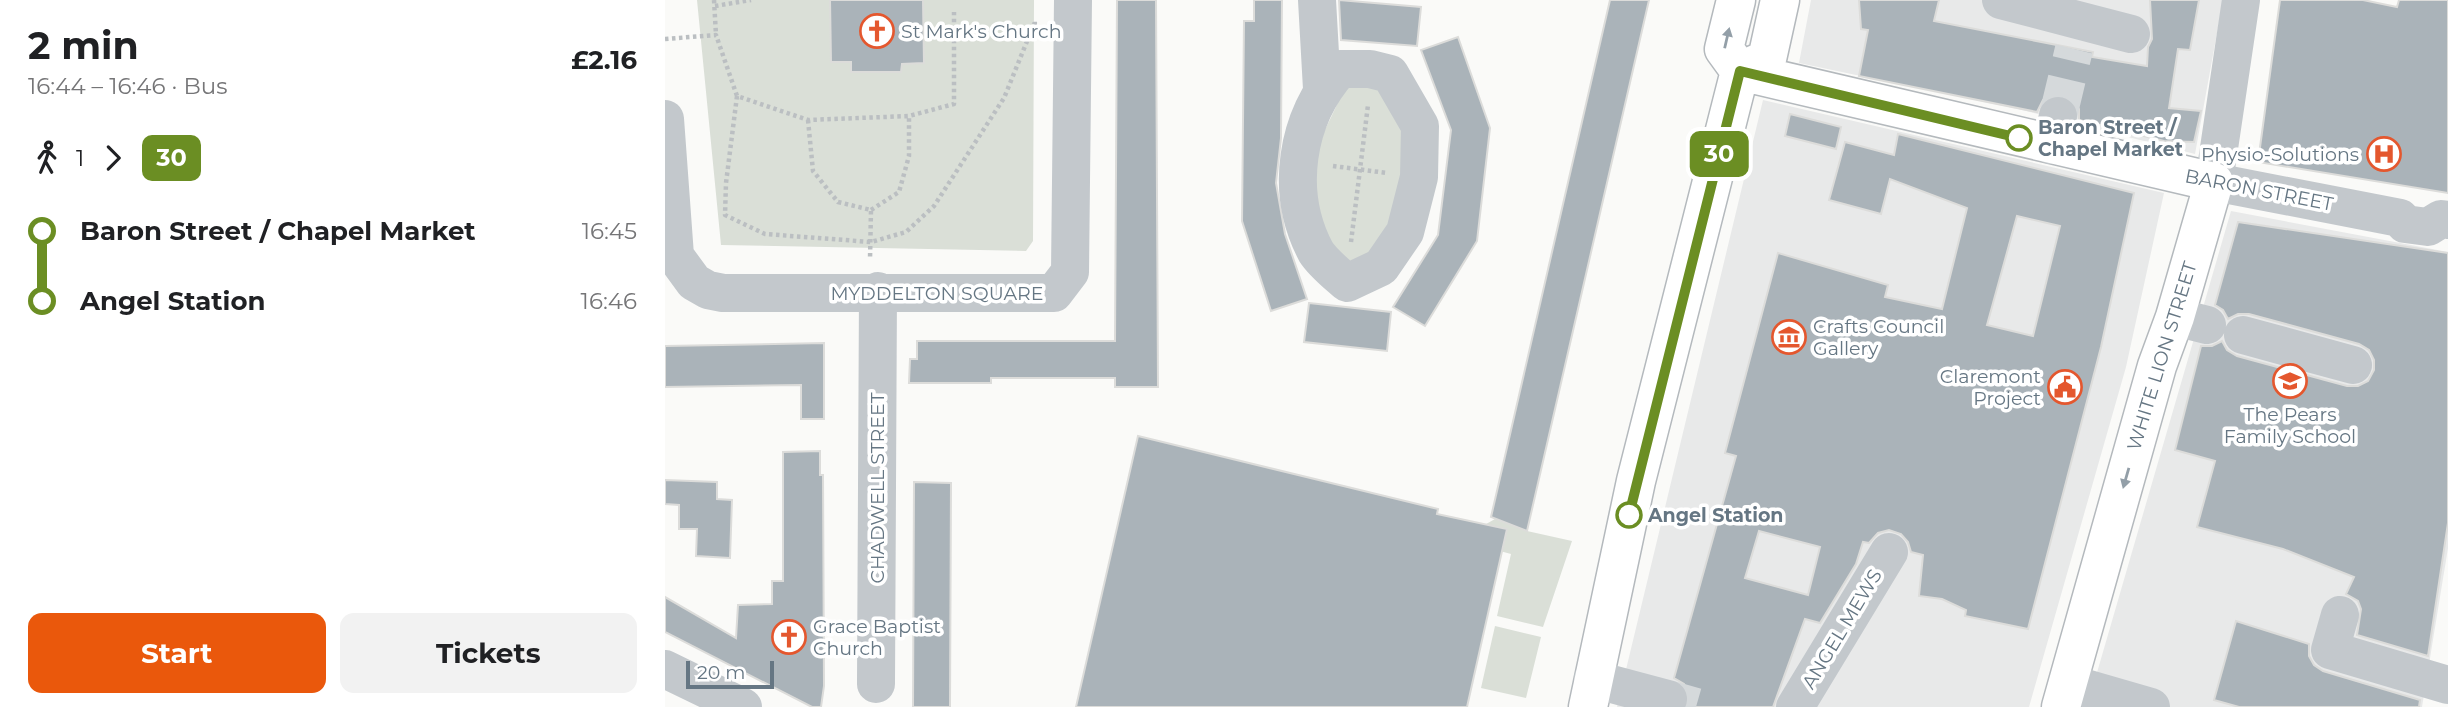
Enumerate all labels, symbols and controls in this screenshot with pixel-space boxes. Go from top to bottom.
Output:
church icon: St Mark's Church [858,12,896,50]
place label: St Mark's Church [901,20,1062,43]
text: 2 min [28,22,139,69]
one-way arrow [1722,26,1733,48]
text: £2.16 [571,44,637,76]
text: 16:44 – 16:46 · Bus [28,72,227,100]
place label: Baron Street / Chapel Market [2038,116,2183,161]
marker: Baron Street / Chapel Market [2006,125,2032,151]
line badge: 30 [1688,131,1751,177]
hospital icon: Physio-Solutions [2365,135,2403,173]
icon: walk [28,139,66,177]
icon: forward [94,139,132,177]
text: 30 [1704,139,1734,168]
text: 30 [156,143,187,172]
place label: Physio-Solutions [2201,143,2359,166]
text: 1 [76,144,84,172]
street label: BARON STREET [2183,164,2335,216]
text: Baron Street / Chapel Market [80,215,476,247]
text: 16:45 [582,217,637,245]
street label: WHITE LION STREET [2122,259,2202,453]
street label: MYDDELTON SQUARE [830,282,1044,305]
text: Angel Station [80,285,265,317]
text: 16:46 [581,287,637,315]
place label: Crafts Council Gallery [1813,315,1944,360]
museum icon: Crafts Council Gallery [1770,318,1808,356]
school or university icon: The Pears Family School [2271,362,2309,400]
place label: Claremont Project [1940,365,2041,410]
public building icon: Claremont Project [2046,368,2084,406]
street label: CHADWELL STREET [866,392,889,584]
place label: The Pears Family School [2224,403,2356,448]
one-way arrow [2120,468,2130,489]
marker: Angel Station [1616,502,1642,528]
place label: Angel Station [1647,504,1783,527]
street label: ANGEL MEWS [1797,565,1887,693]
button: Start [28,613,326,693]
button: Tickets [340,613,637,693]
place label: Grace Baptist Church [813,615,941,660]
church icon: Grace Baptist Church [770,618,808,656]
scale bar [686,658,773,690]
text: 20 m [697,661,745,684]

